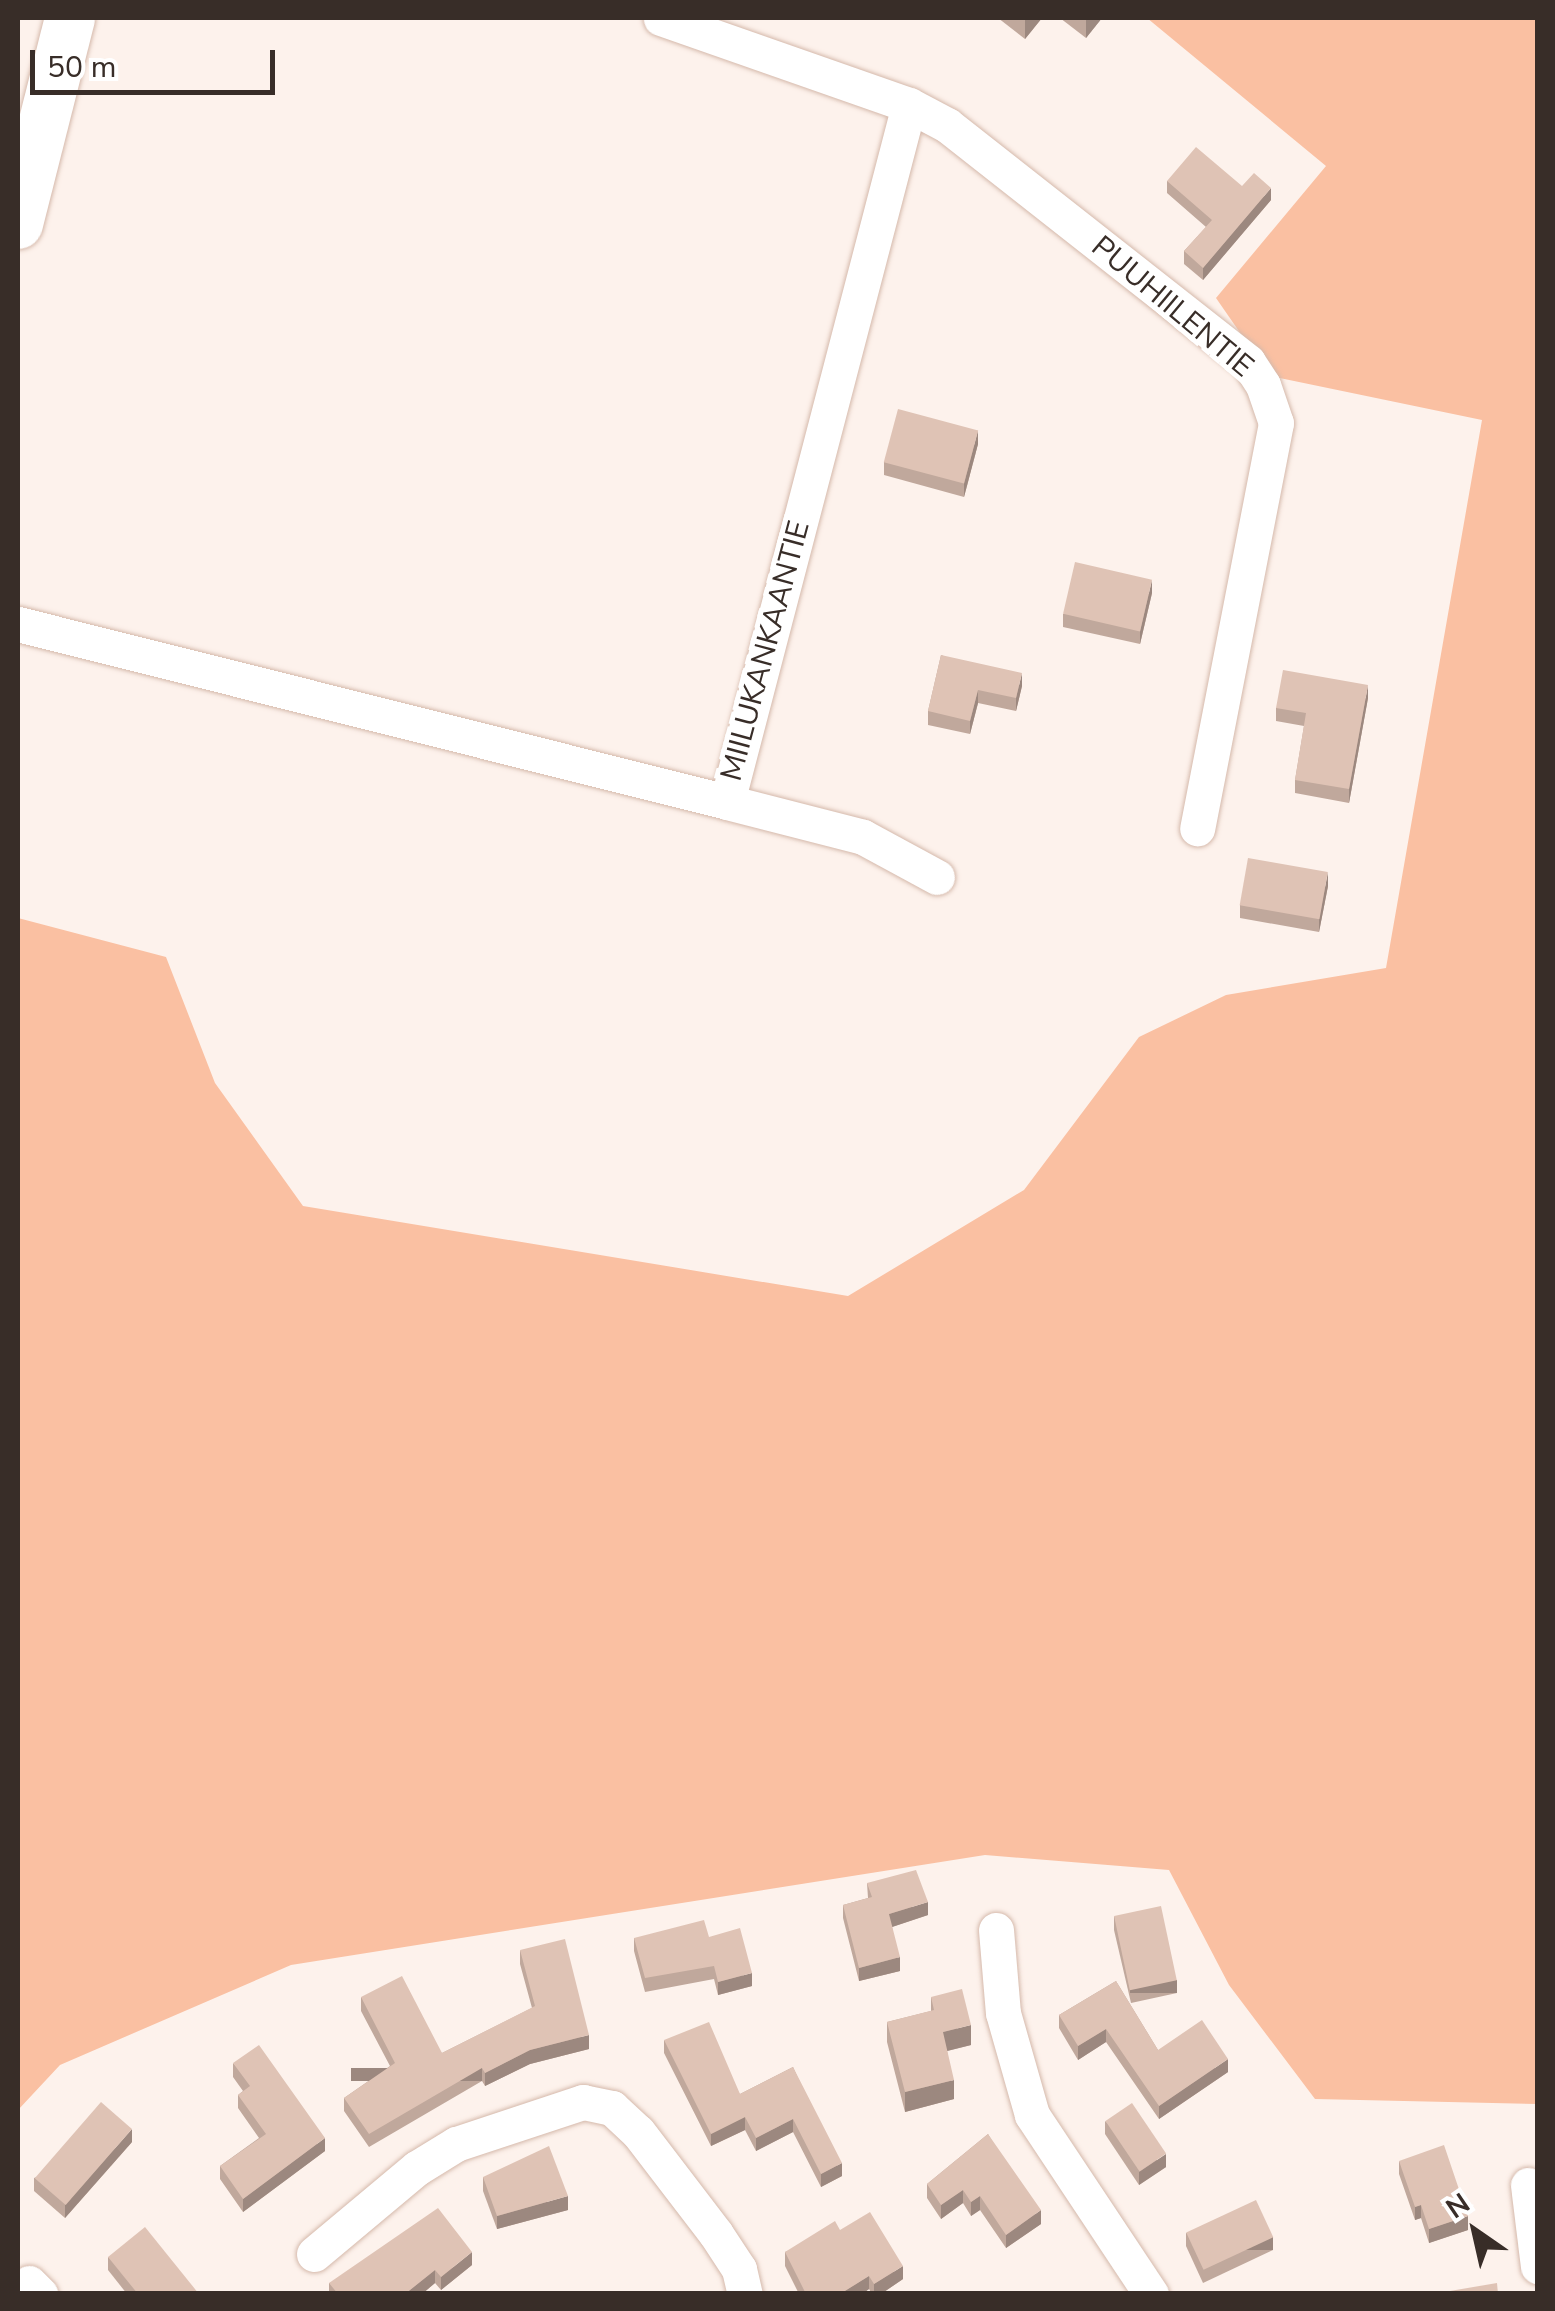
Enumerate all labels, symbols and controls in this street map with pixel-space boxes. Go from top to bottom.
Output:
scale bar [35,30,280,92]
text: 50 m [47,47,116,88]
street label: PUUHIILENTIE [1084,229,1260,385]
street label: MIILUKANKAANTIE [714,517,818,785]
north arrow [1425,2181,1525,2281]
text: N [1439,2185,1478,2228]

